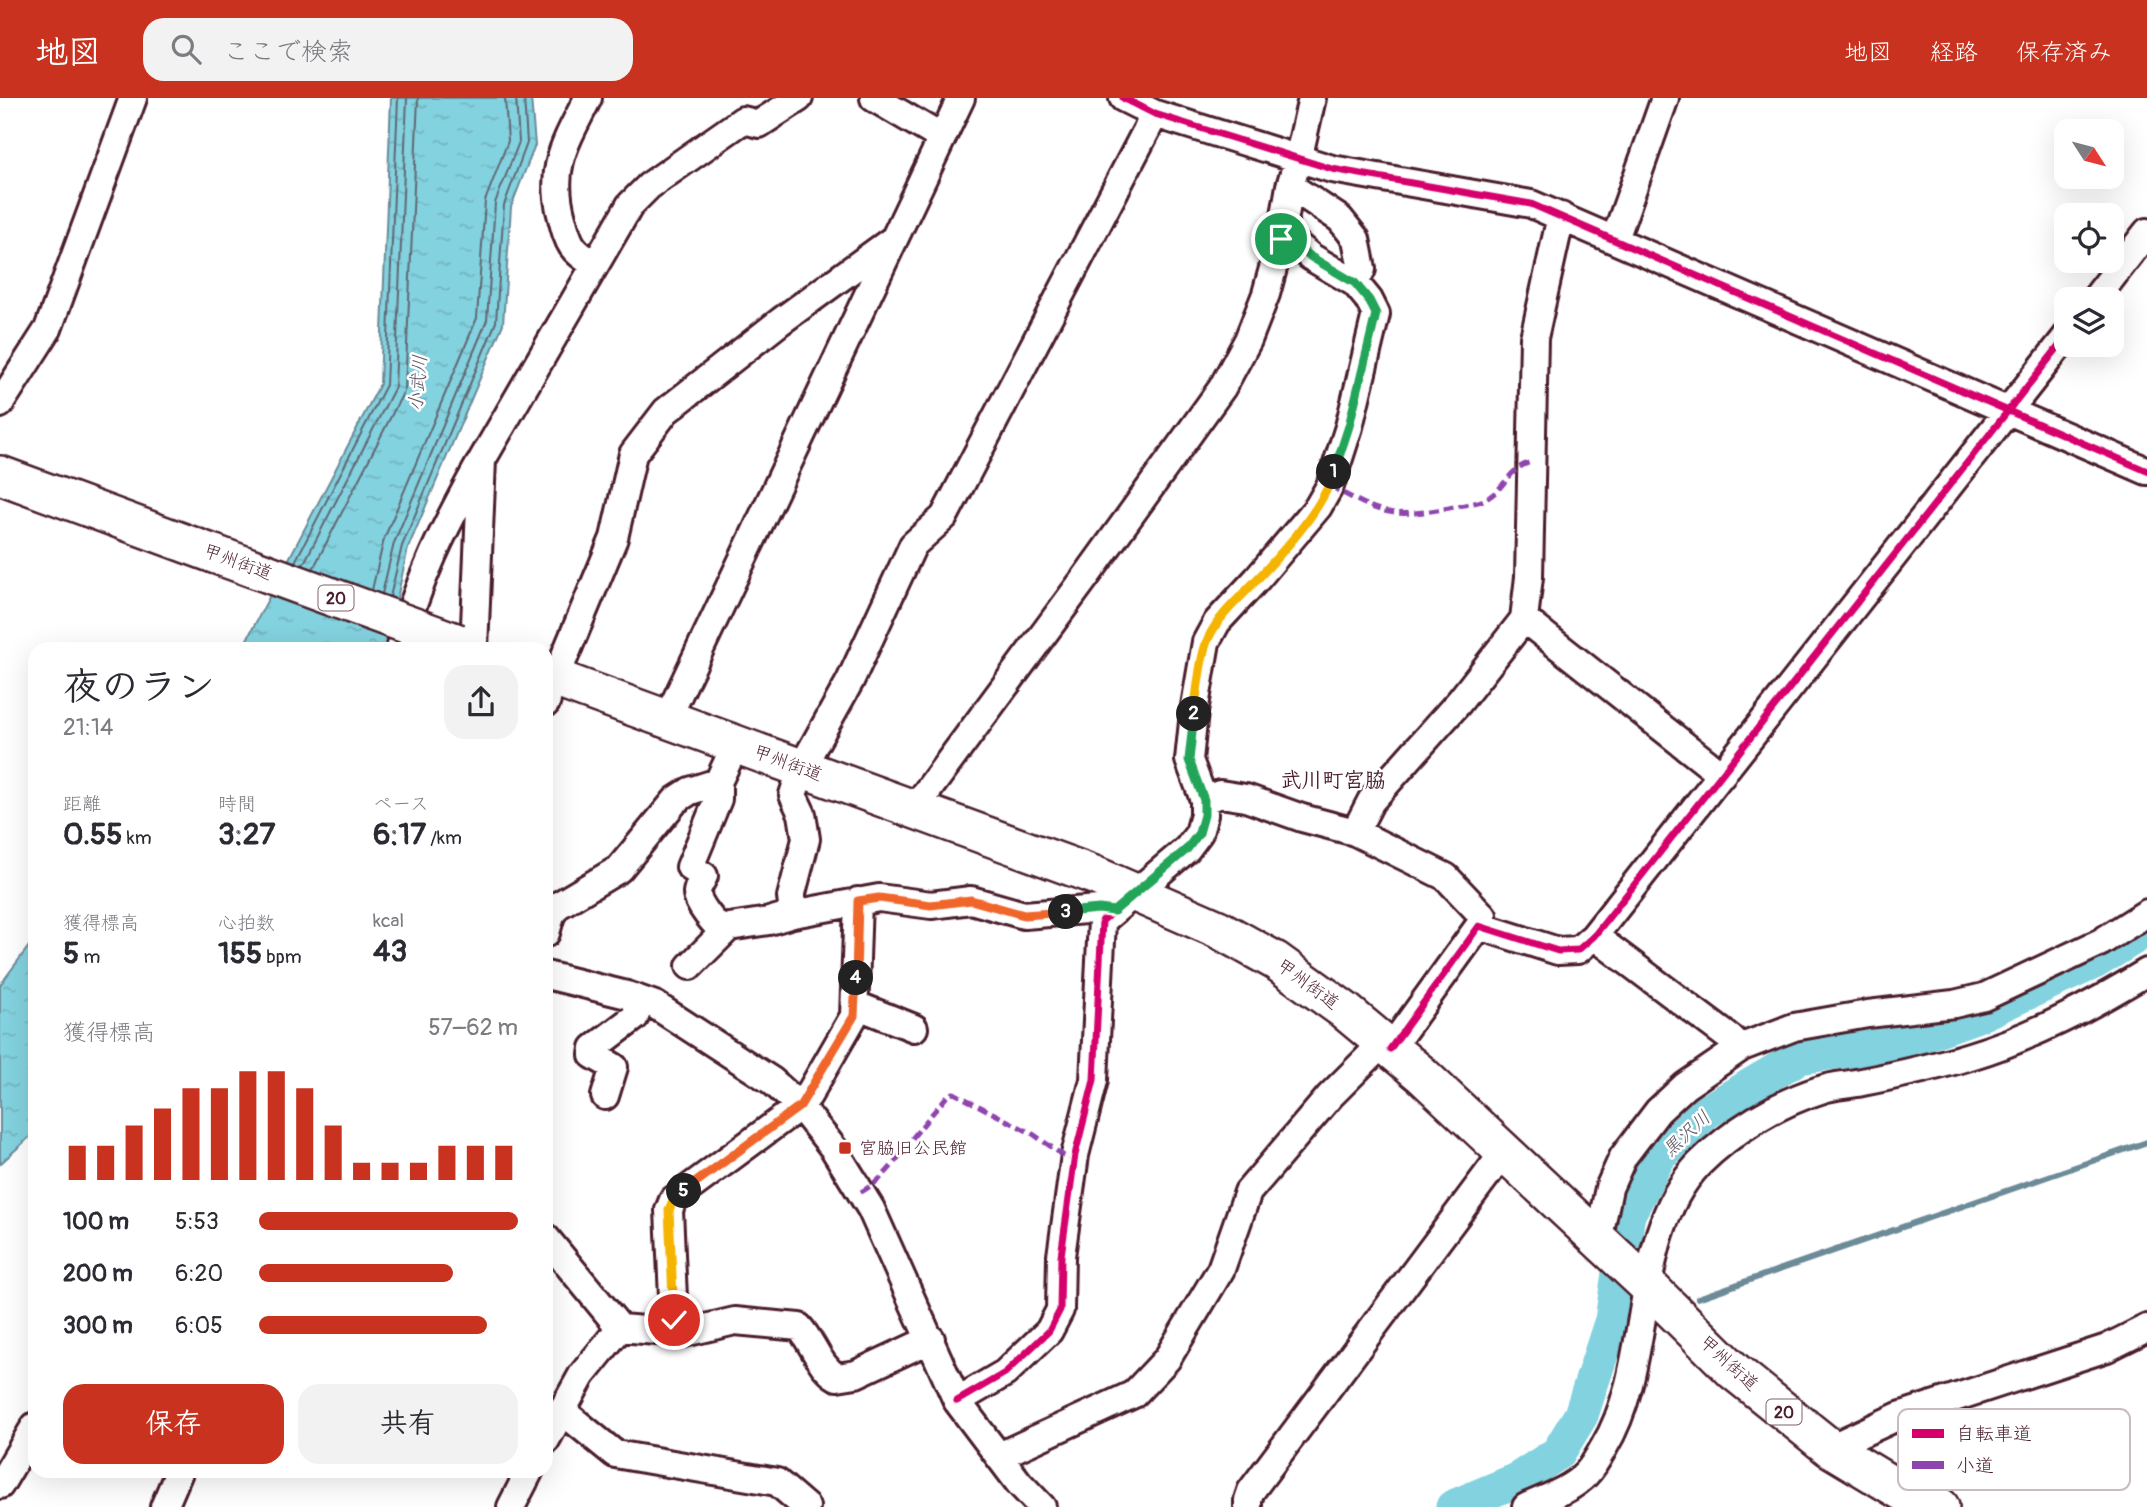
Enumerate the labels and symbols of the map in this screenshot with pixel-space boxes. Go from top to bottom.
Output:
north arrow [2054,119,2124,189]
pin [1251,209,1311,269]
water label: 小武川 [404,354,432,413]
pin: 1 [1316,454,1352,490]
street label: 甲州街道 [200,539,276,586]
road number: 20 [318,586,354,610]
pin: 2 [1176,696,1212,732]
street label: 甲州街道 [750,740,826,787]
district label: 武川町宮脇 [1281,767,1386,794]
pin: 3 [1048,894,1084,930]
street label: 甲州街道 [1272,954,1344,1015]
pin: 4 [838,960,874,996]
water label: 黒沢川 [1658,1106,1716,1162]
place label: 宮脇旧公民館 [859,1137,967,1160]
marker: 宮脇旧公民館 [837,1140,853,1156]
pin: 5 [666,1174,702,1208]
pin [644,1290,704,1350]
street label: 甲州街道 [1694,1331,1763,1396]
road number: 20 [1766,1400,1802,1424]
legend [1898,1409,2130,1490]
text: 自転車道 [1956,1422,2032,1446]
text: 小道 [1956,1454,1994,1478]

